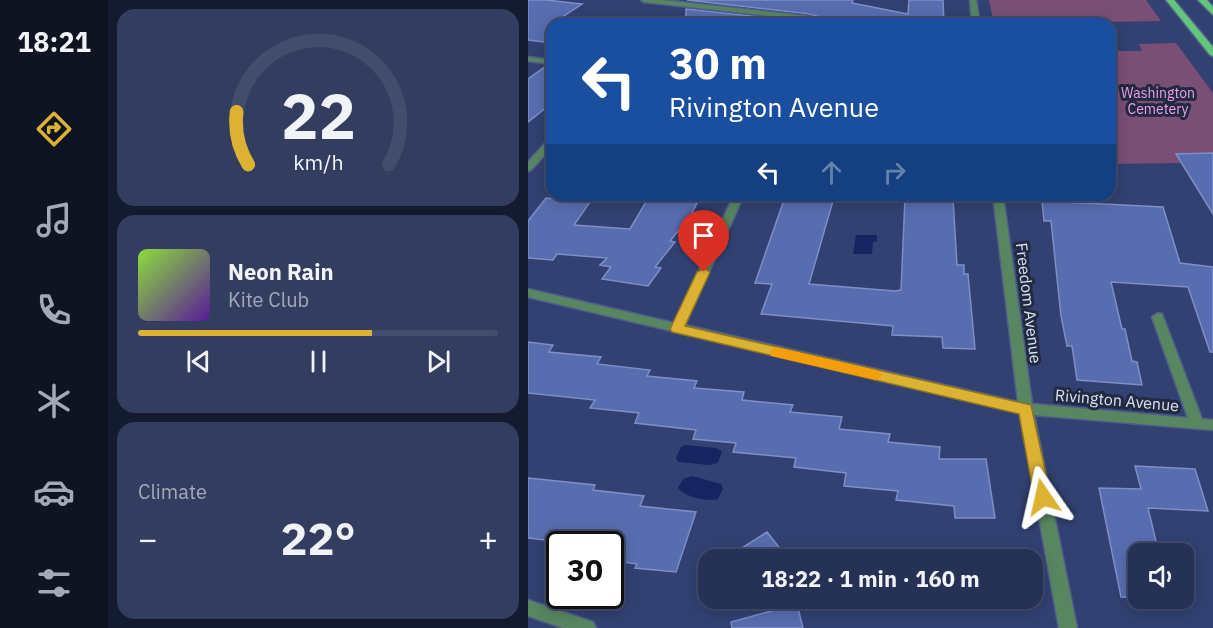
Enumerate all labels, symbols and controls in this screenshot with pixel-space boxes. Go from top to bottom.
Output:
text: 18:21 [17,24,91,59]
text: 30 m [669,36,767,91]
icon: left [570,42,648,120]
text: 22 [281,75,355,156]
park label: Washington Cemetery [1121,84,1195,118]
text: Rivington Avenue [669,89,879,124]
icon: directions [33,108,75,150]
text: km/h [293,148,343,176]
icon: left [752,156,785,189]
icon: ahead [815,156,848,189]
icon: right [878,156,911,189]
icon: music [33,199,75,241]
pin [678,210,729,272]
icon: arrive [687,219,720,252]
street label: Freedom Avenue [1012,242,1046,365]
text: Neon Rain [228,257,334,286]
text: Kite Club [228,286,309,313]
icon: phone [33,289,75,331]
icon: previous [182,345,215,378]
icon: pause [302,345,335,378]
icon: next [422,345,455,378]
icon: climate [33,380,75,422]
street label: Rivington Avenue [1054,385,1180,415]
position arrow [1011,465,1075,529]
icon: car [33,471,75,513]
text: Climate [138,478,207,505]
text: 22° [280,509,356,567]
text: − [138,517,158,560]
text: + [478,517,498,560]
speed limit sign: 30 [546,531,624,609]
map controls [1128,543,1194,609]
button: sound [1128,543,1194,609]
icon: filters [33,562,75,604]
text: 18:22 · 1 min · 160 m [761,564,980,593]

